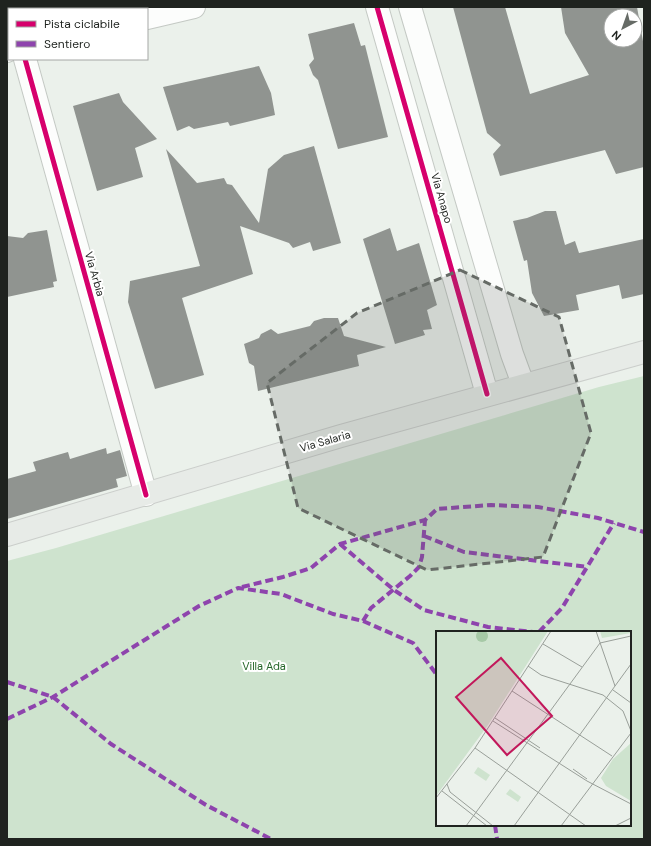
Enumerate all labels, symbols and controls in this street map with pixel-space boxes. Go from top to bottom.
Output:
legend [8,8,148,60]
north arrow [603,8,643,48]
text: Pista ciclabile [44,16,120,32]
text: N [609,28,624,43]
text: Sentiero [44,36,90,52]
street label: Via Anapo [428,171,456,225]
street label: Via Arbia [82,250,108,298]
street label: Via Salaria [298,427,352,455]
inset map [436,631,631,826]
park label: Villa Ada [242,659,286,673]

